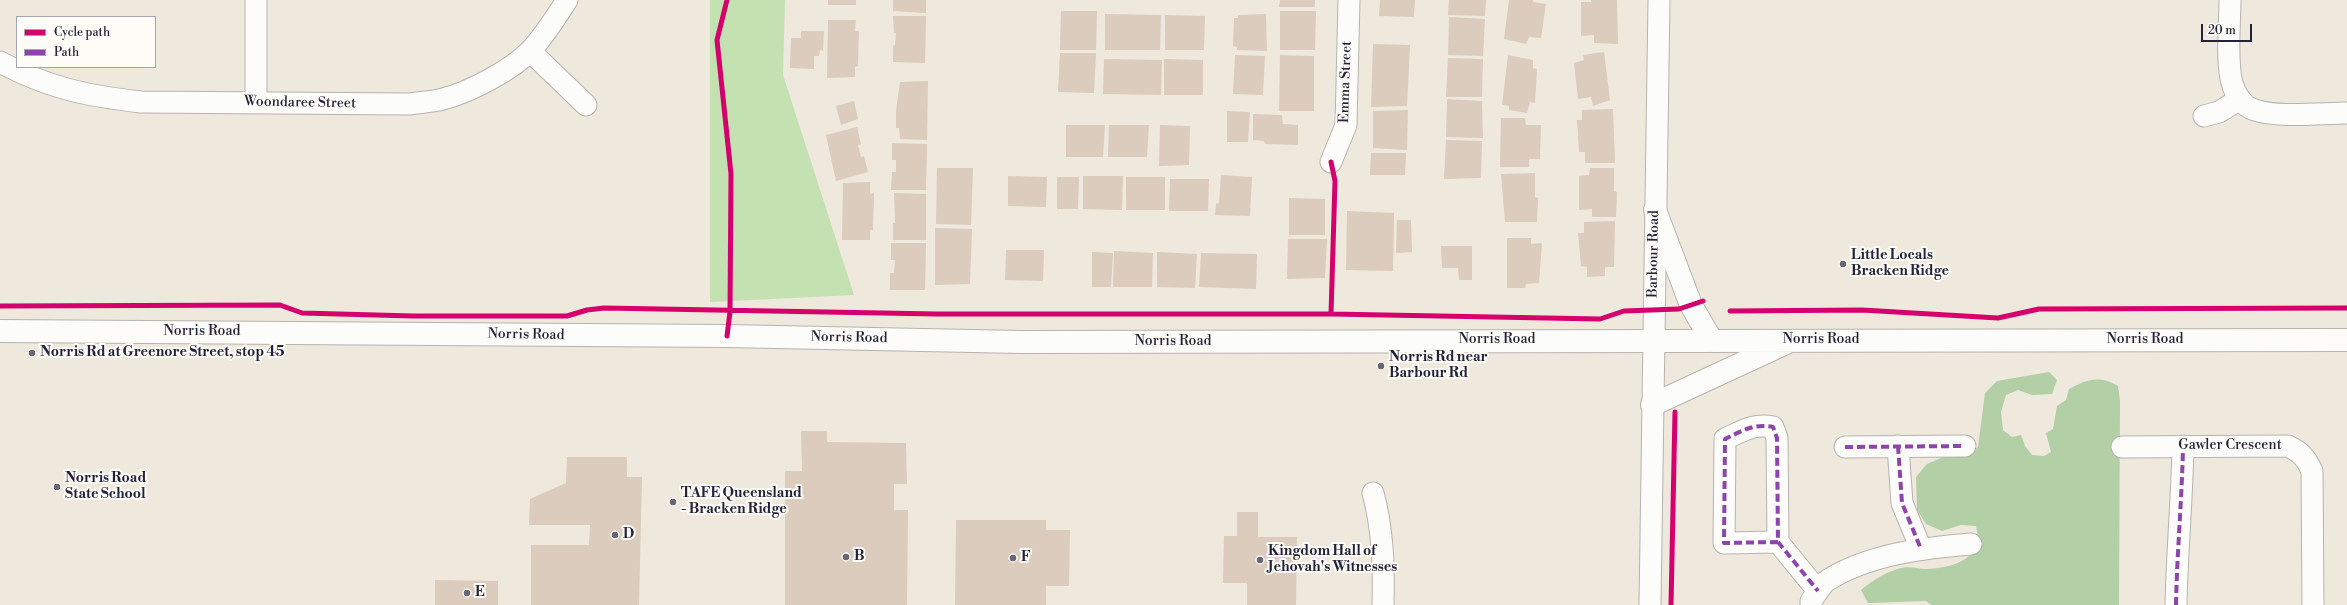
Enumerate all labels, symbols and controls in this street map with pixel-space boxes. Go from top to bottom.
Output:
legend [16,16,156,68]
scale bar [2203,16,2254,42]
text: 20 m [2208,23,2236,38]
text: Cycle path [54,25,110,40]
street label: Emma Street [1336,41,1356,123]
text: Path [54,45,79,60]
street label: Woondaree Street [244,94,356,112]
street label: Barbour Road [1645,210,1663,298]
place label: Little Locals Bracken Ridge [1851,248,1949,280]
marker: Little Locals Bracken Ridge [1838,259,1848,269]
street label: Norris Road [164,324,240,340]
street label: Norris Road [487,326,565,344]
street label: Norris Road [810,329,888,347]
street label: Norris Road [1459,332,1535,348]
street label: Norris Road [1783,332,1859,348]
street label: Norris Road [2107,332,2183,348]
street label: Norris Road [1135,334,1211,350]
place label: Norris Rd at Greenore Street, stop 45 [40,345,284,361]
marker: Norris Rd at Greenore Street, stop 45 [27,348,37,358]
place label: Norris Rd near Barbour Rd [1389,350,1488,382]
marker: Norris Rd near Barbour Rd [1376,361,1386,371]
street label: Gawler Crescent [2178,438,2282,454]
place label: Norris Road State School [65,471,146,504]
marker: Norris Road State School [52,482,62,492]
place label: TAFE Queensland - Bracken Ridge [681,486,802,518]
marker: TAFE Queensland - Bracken Ridge [668,497,678,507]
place label: D [623,527,634,543]
marker: D [610,530,620,540]
place label: Kingdom Hall of Jehovah's Witnesses [1268,544,1397,576]
place label: B [854,549,865,565]
place label: F [1021,550,1031,566]
marker: B [841,552,851,562]
marker: F [1008,553,1018,563]
marker: Kingdom Hall of Jehovah's Witnesses [1255,555,1265,565]
place label: E [475,585,485,601]
marker: E [462,588,472,598]

